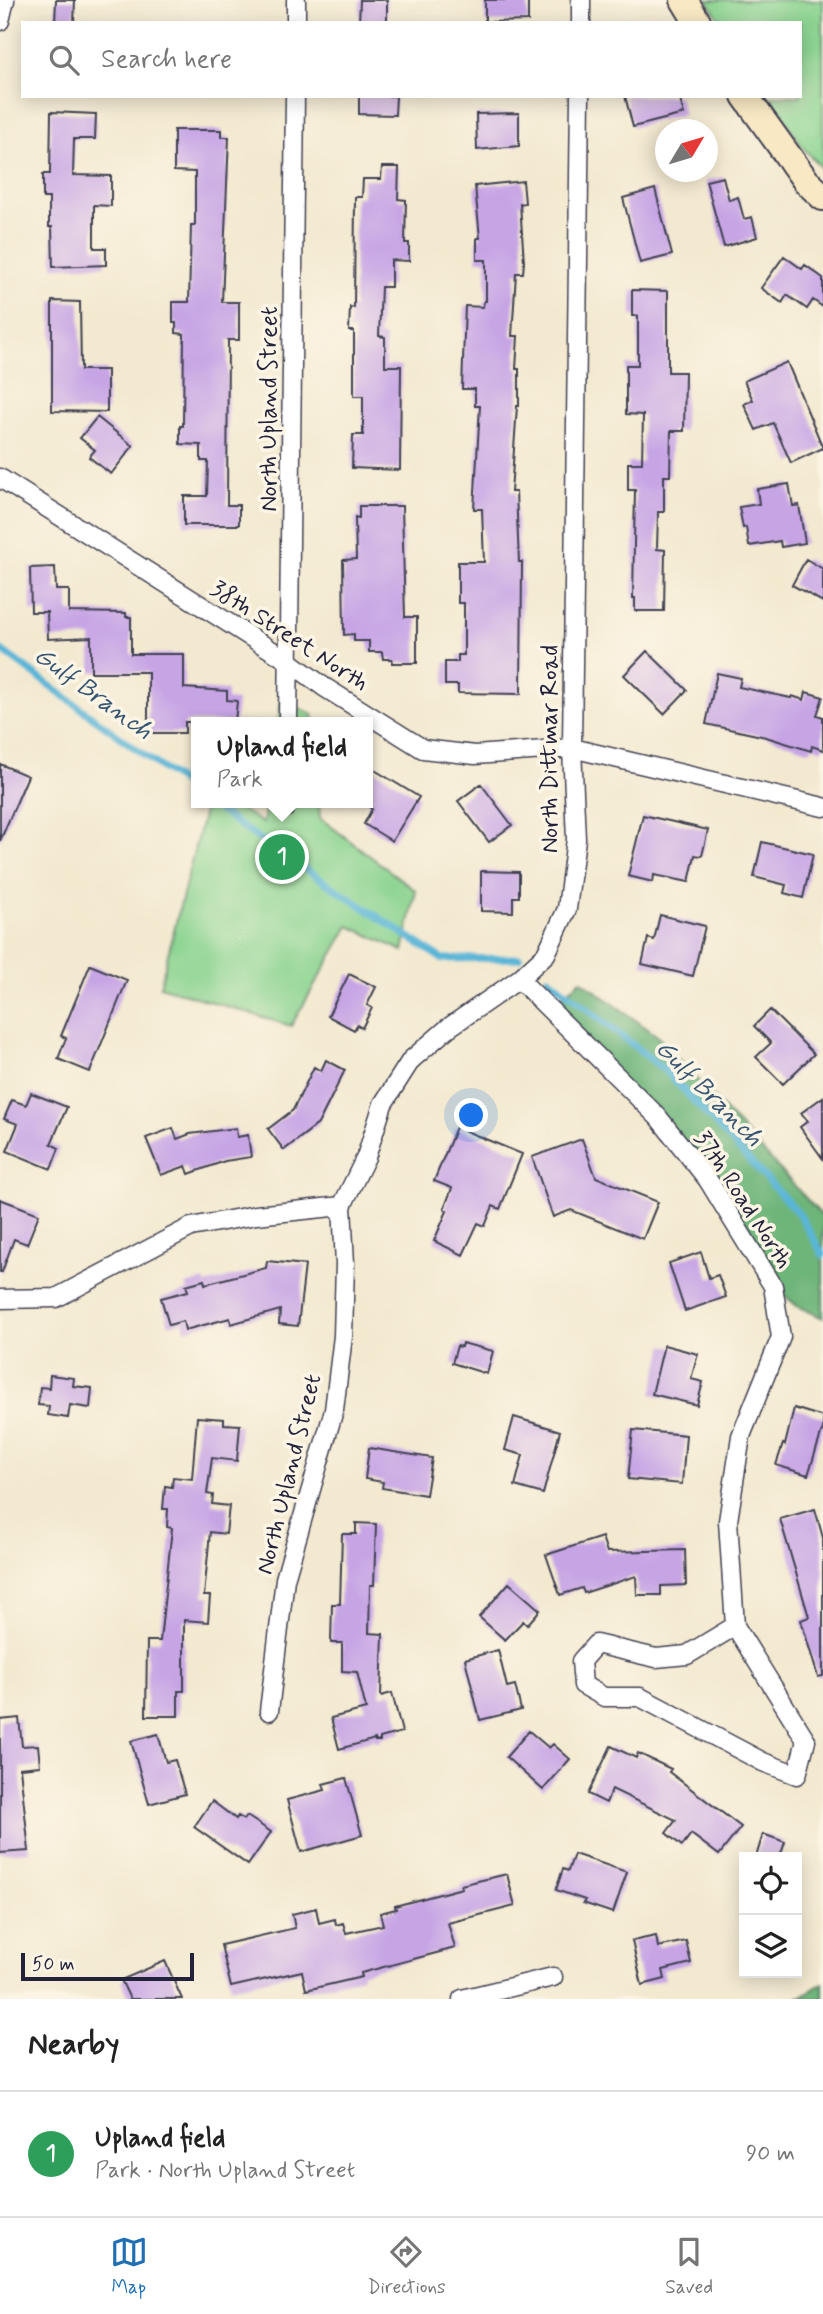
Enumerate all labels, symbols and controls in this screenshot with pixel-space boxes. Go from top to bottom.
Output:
search box [21,21,802,98]
icon: search [45,41,83,79]
text: Search here [101,43,232,77]
north arrow [655,119,718,182]
street label: North Upland Street [254,306,285,512]
street label: 38th Street North [204,574,374,699]
water label: Gulf Branch [27,639,159,748]
street label: North Dittmar Road [535,645,566,853]
popup [191,717,373,808]
text: Upland field [217,731,347,765]
text: Park [217,765,263,795]
pin: 1 [259,831,305,883]
water label: Gulf Branch [648,1032,770,1154]
your location [454,1098,488,1132]
street label: 37th Road North [687,1125,799,1275]
street label: North Upland Street [250,1371,329,1578]
map controls [739,1852,802,1978]
button: locate [739,1852,802,1915]
button: layers [739,1915,802,1978]
scale bar [21,1950,194,1982]
text: 50 m [32,1952,75,1977]
text: Nearby [28,2025,119,2064]
text: Upland field [95,2122,225,2156]
text: 1 [46,2139,56,2169]
text: 90 m [746,2139,795,2169]
text: Park · North Upland Street [95,2156,355,2186]
tab: Map [110,2233,148,2300]
tab: Directions [367,2233,446,2300]
tab: Saved [665,2233,713,2300]

